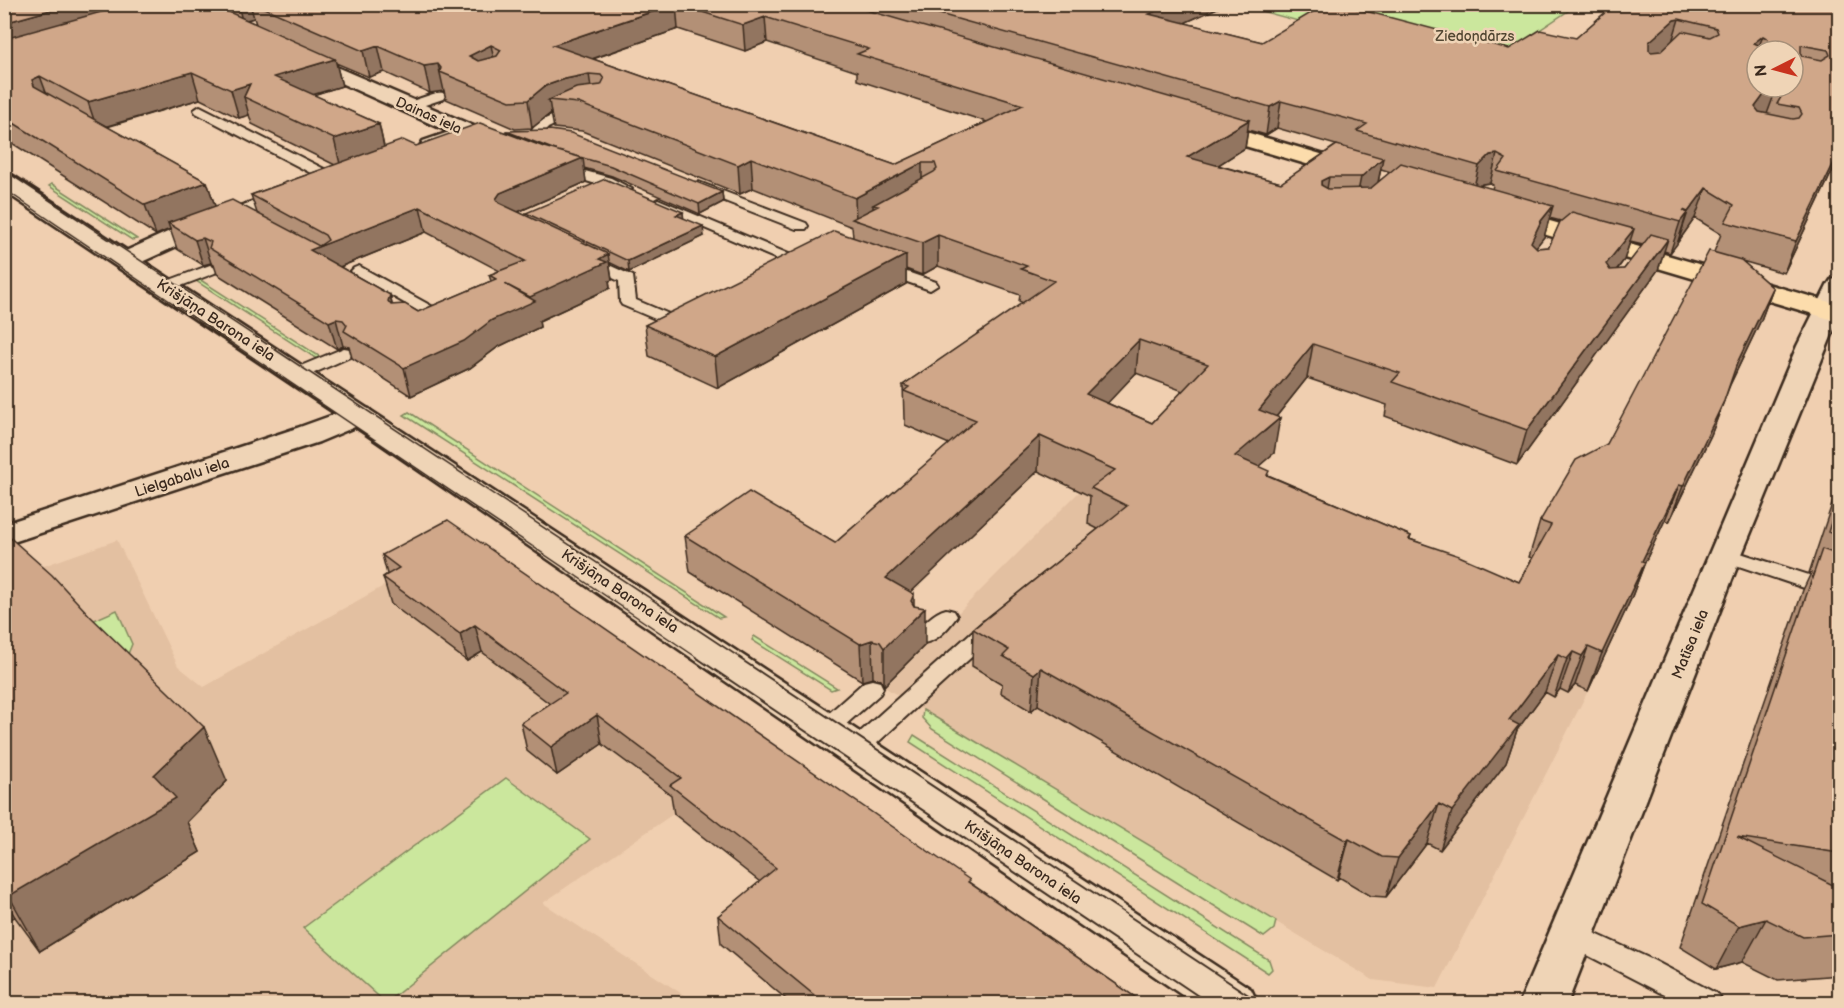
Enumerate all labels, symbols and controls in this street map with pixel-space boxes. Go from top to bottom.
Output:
park label: Ziedoņdārzs [1435,28,1515,45]
north arrow [1745,39,1805,99]
text: N [1751,63,1772,77]
street label: Dainas iela [393,93,464,138]
street label: Krišjāņa Barona iela [153,275,279,366]
street label: Lielgabalu iela [132,453,232,502]
street label: Krišjāņa Barona iela [557,545,682,638]
street label: Matīsa iela [1668,607,1713,682]
street label: Krišjāņa Barona iela [960,816,1085,909]

